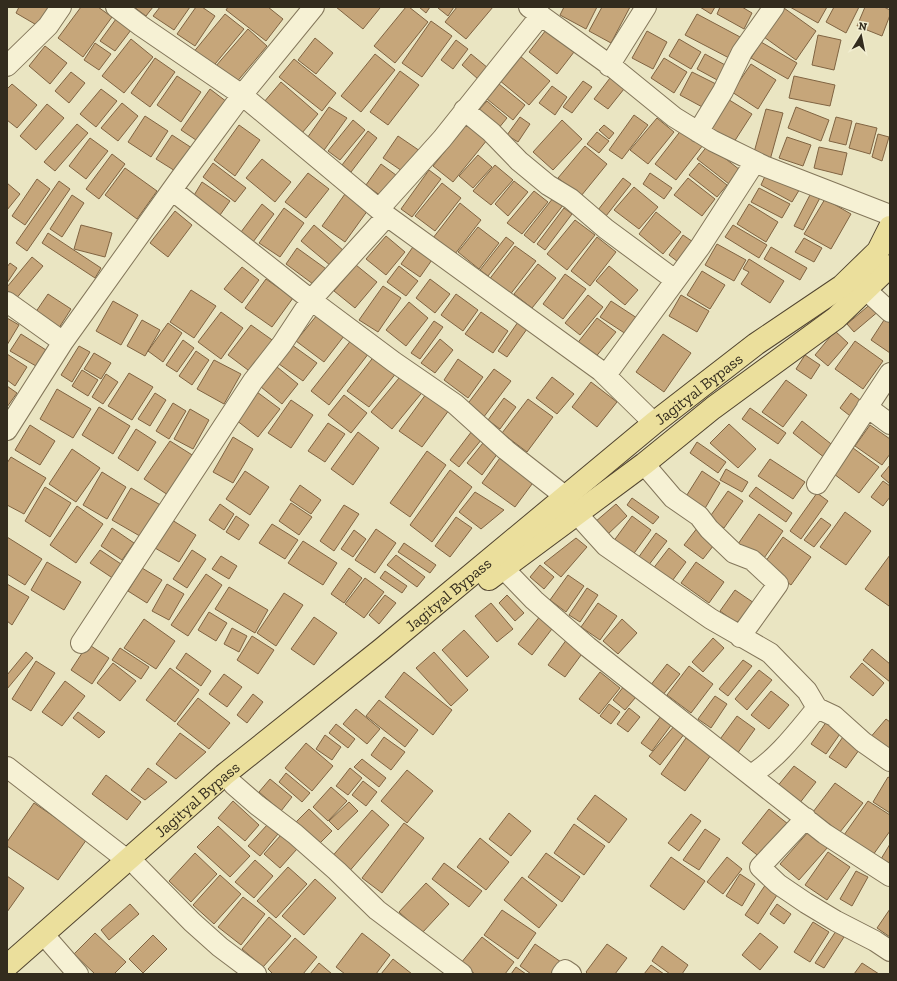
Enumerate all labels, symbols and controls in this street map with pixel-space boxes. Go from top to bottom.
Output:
north arrow [841,16,881,56]
text: N [857,20,869,34]
street label: Jagityal Bypass [651,349,746,429]
street label: Jagityal Bypass [401,553,495,635]
street label: Jagityal Bypass [151,757,243,841]

